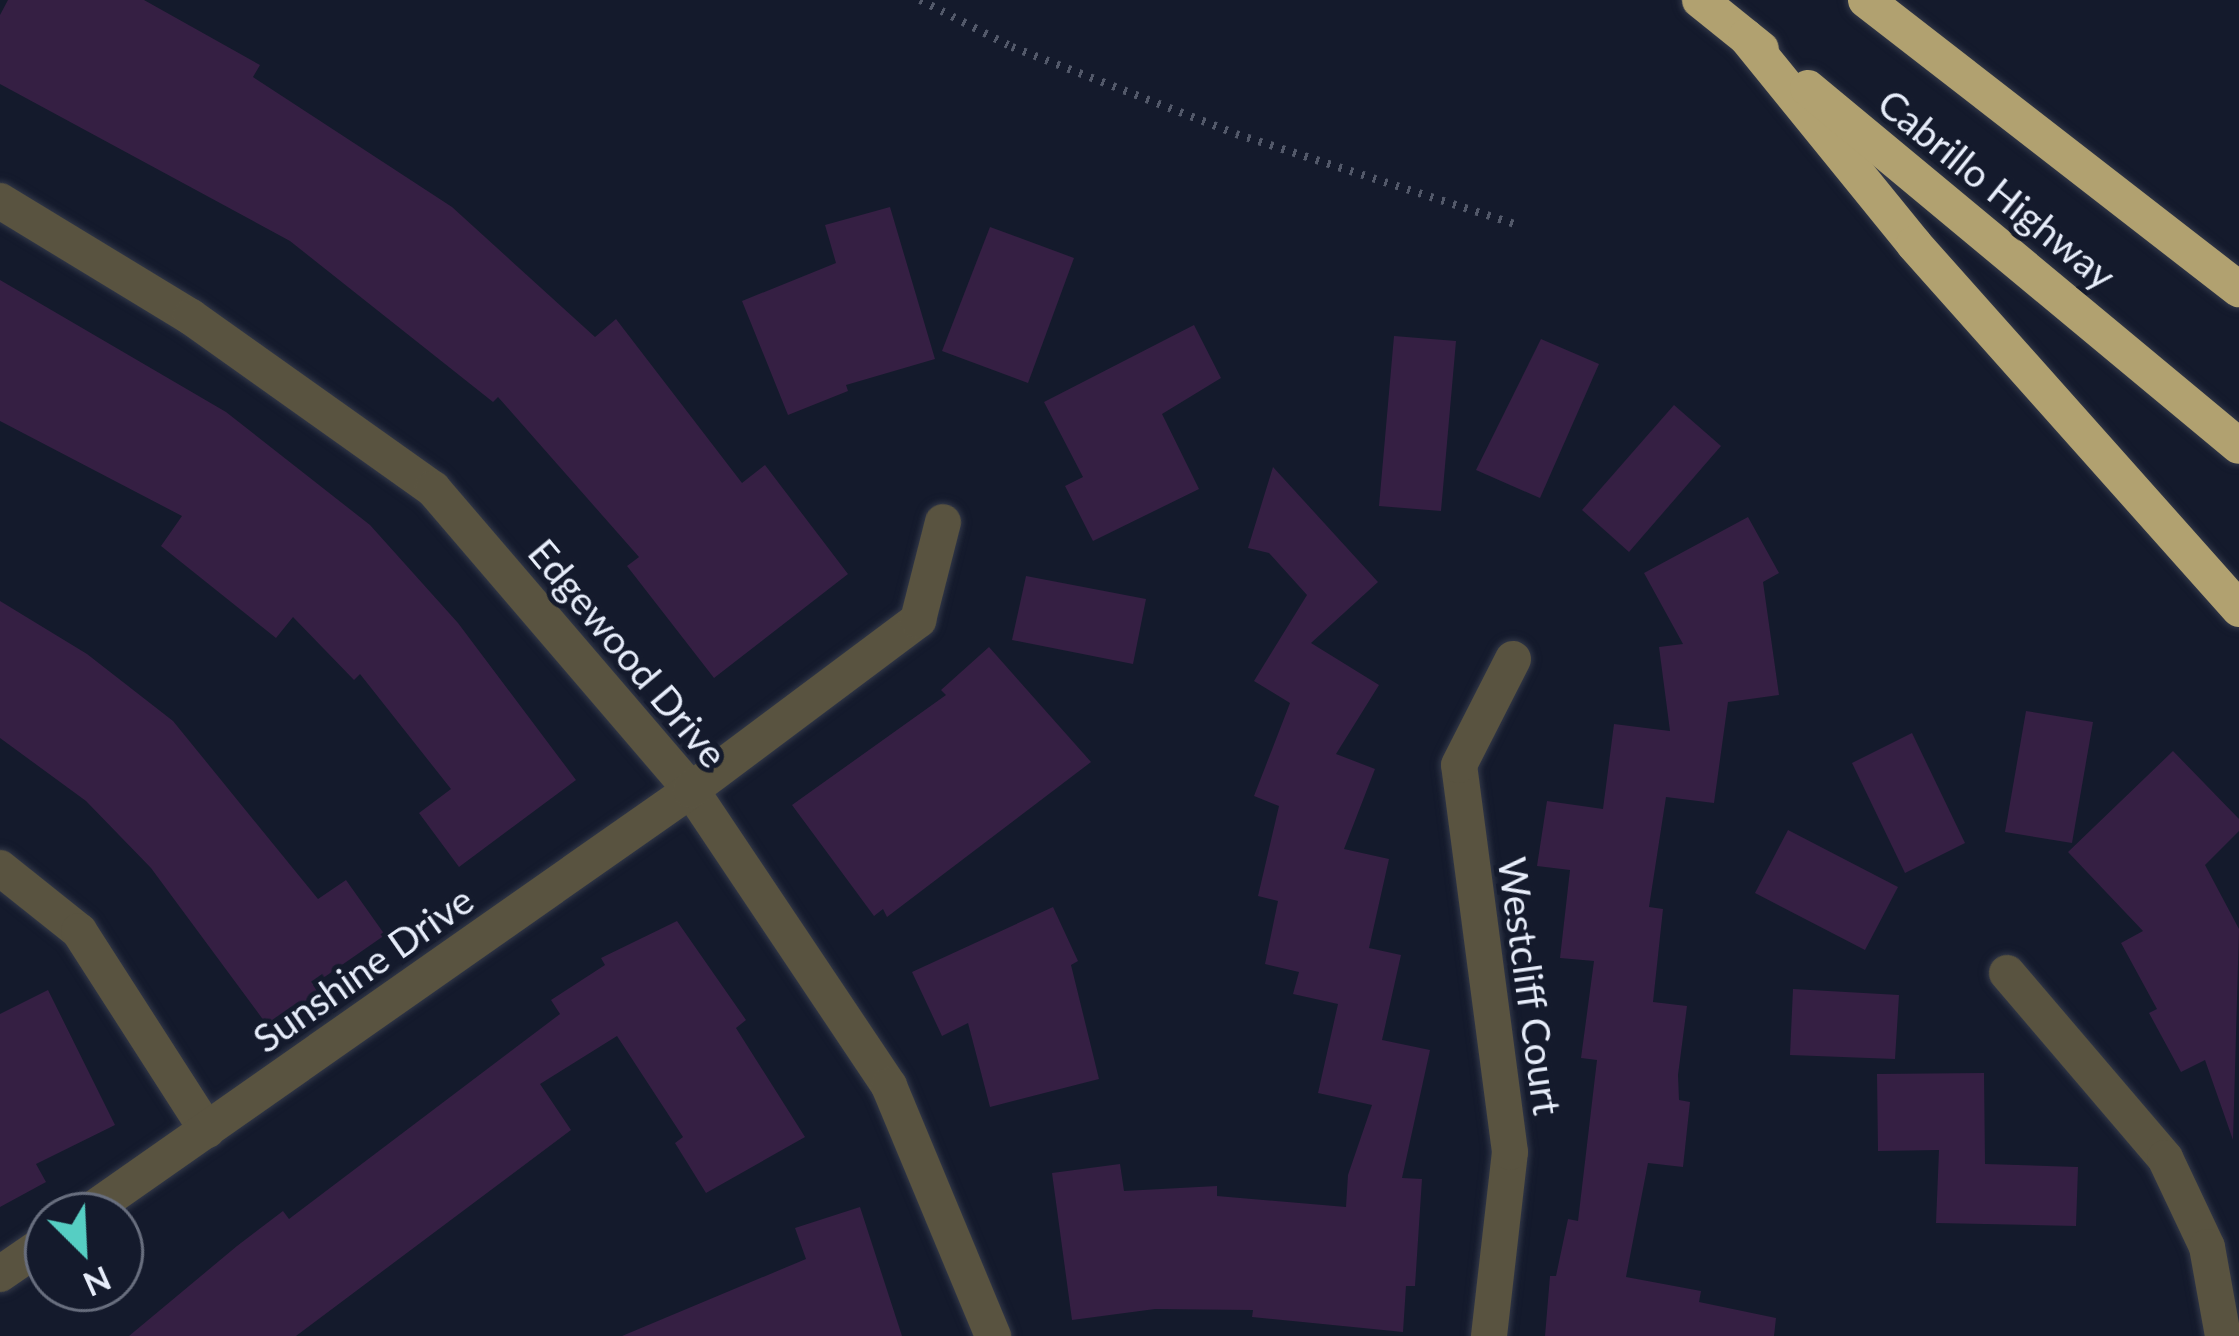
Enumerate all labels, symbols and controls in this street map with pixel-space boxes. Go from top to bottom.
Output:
street label: Cabrillo Highway [1869,79,2125,299]
street label: Edgewood Drive [519,529,737,777]
street label: Westcliff Court [1489,854,1571,1118]
street label: Sunshine Drive [244,876,482,1062]
north arrow [24,1192,144,1312]
text: N [78,1259,117,1306]

